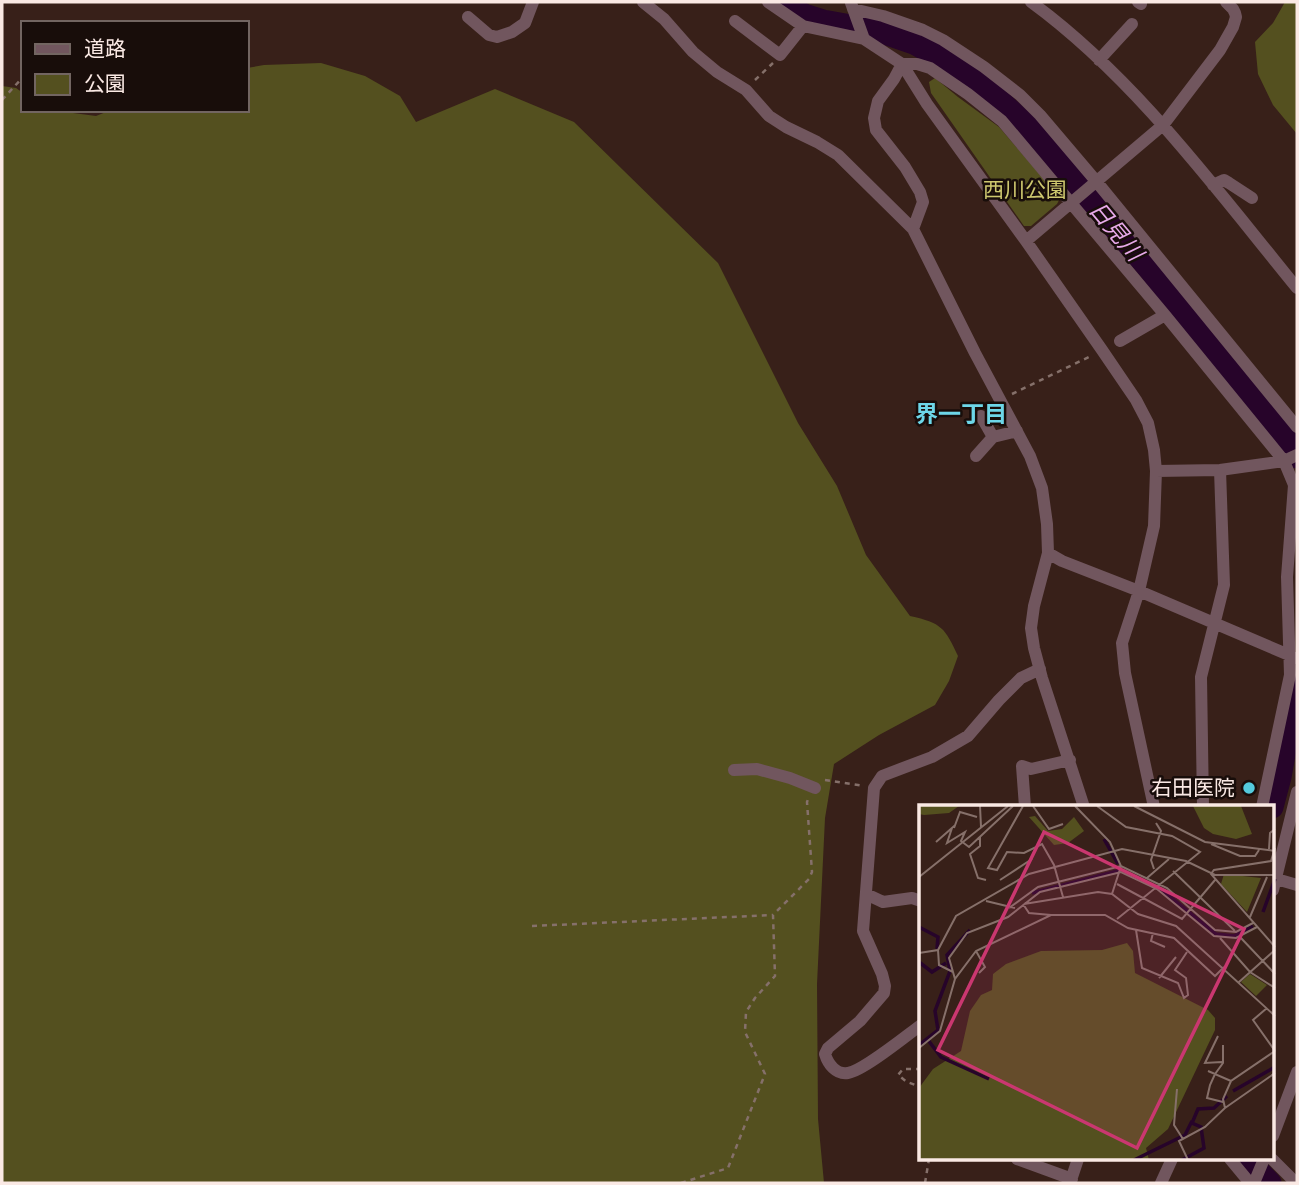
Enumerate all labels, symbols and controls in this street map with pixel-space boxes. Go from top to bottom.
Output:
legend [21,21,248,112]
text: 道路 [84,35,126,63]
text: 公園 [84,70,126,98]
park label: 西川公園 [983,176,1067,204]
water label: 日見川 [1082,195,1152,269]
district label: 界一丁目 [915,399,1007,429]
place label: 右田医院 [1151,774,1235,802]
marker: 右田医院 [1241,780,1257,796]
inset map [919,805,1274,1160]

